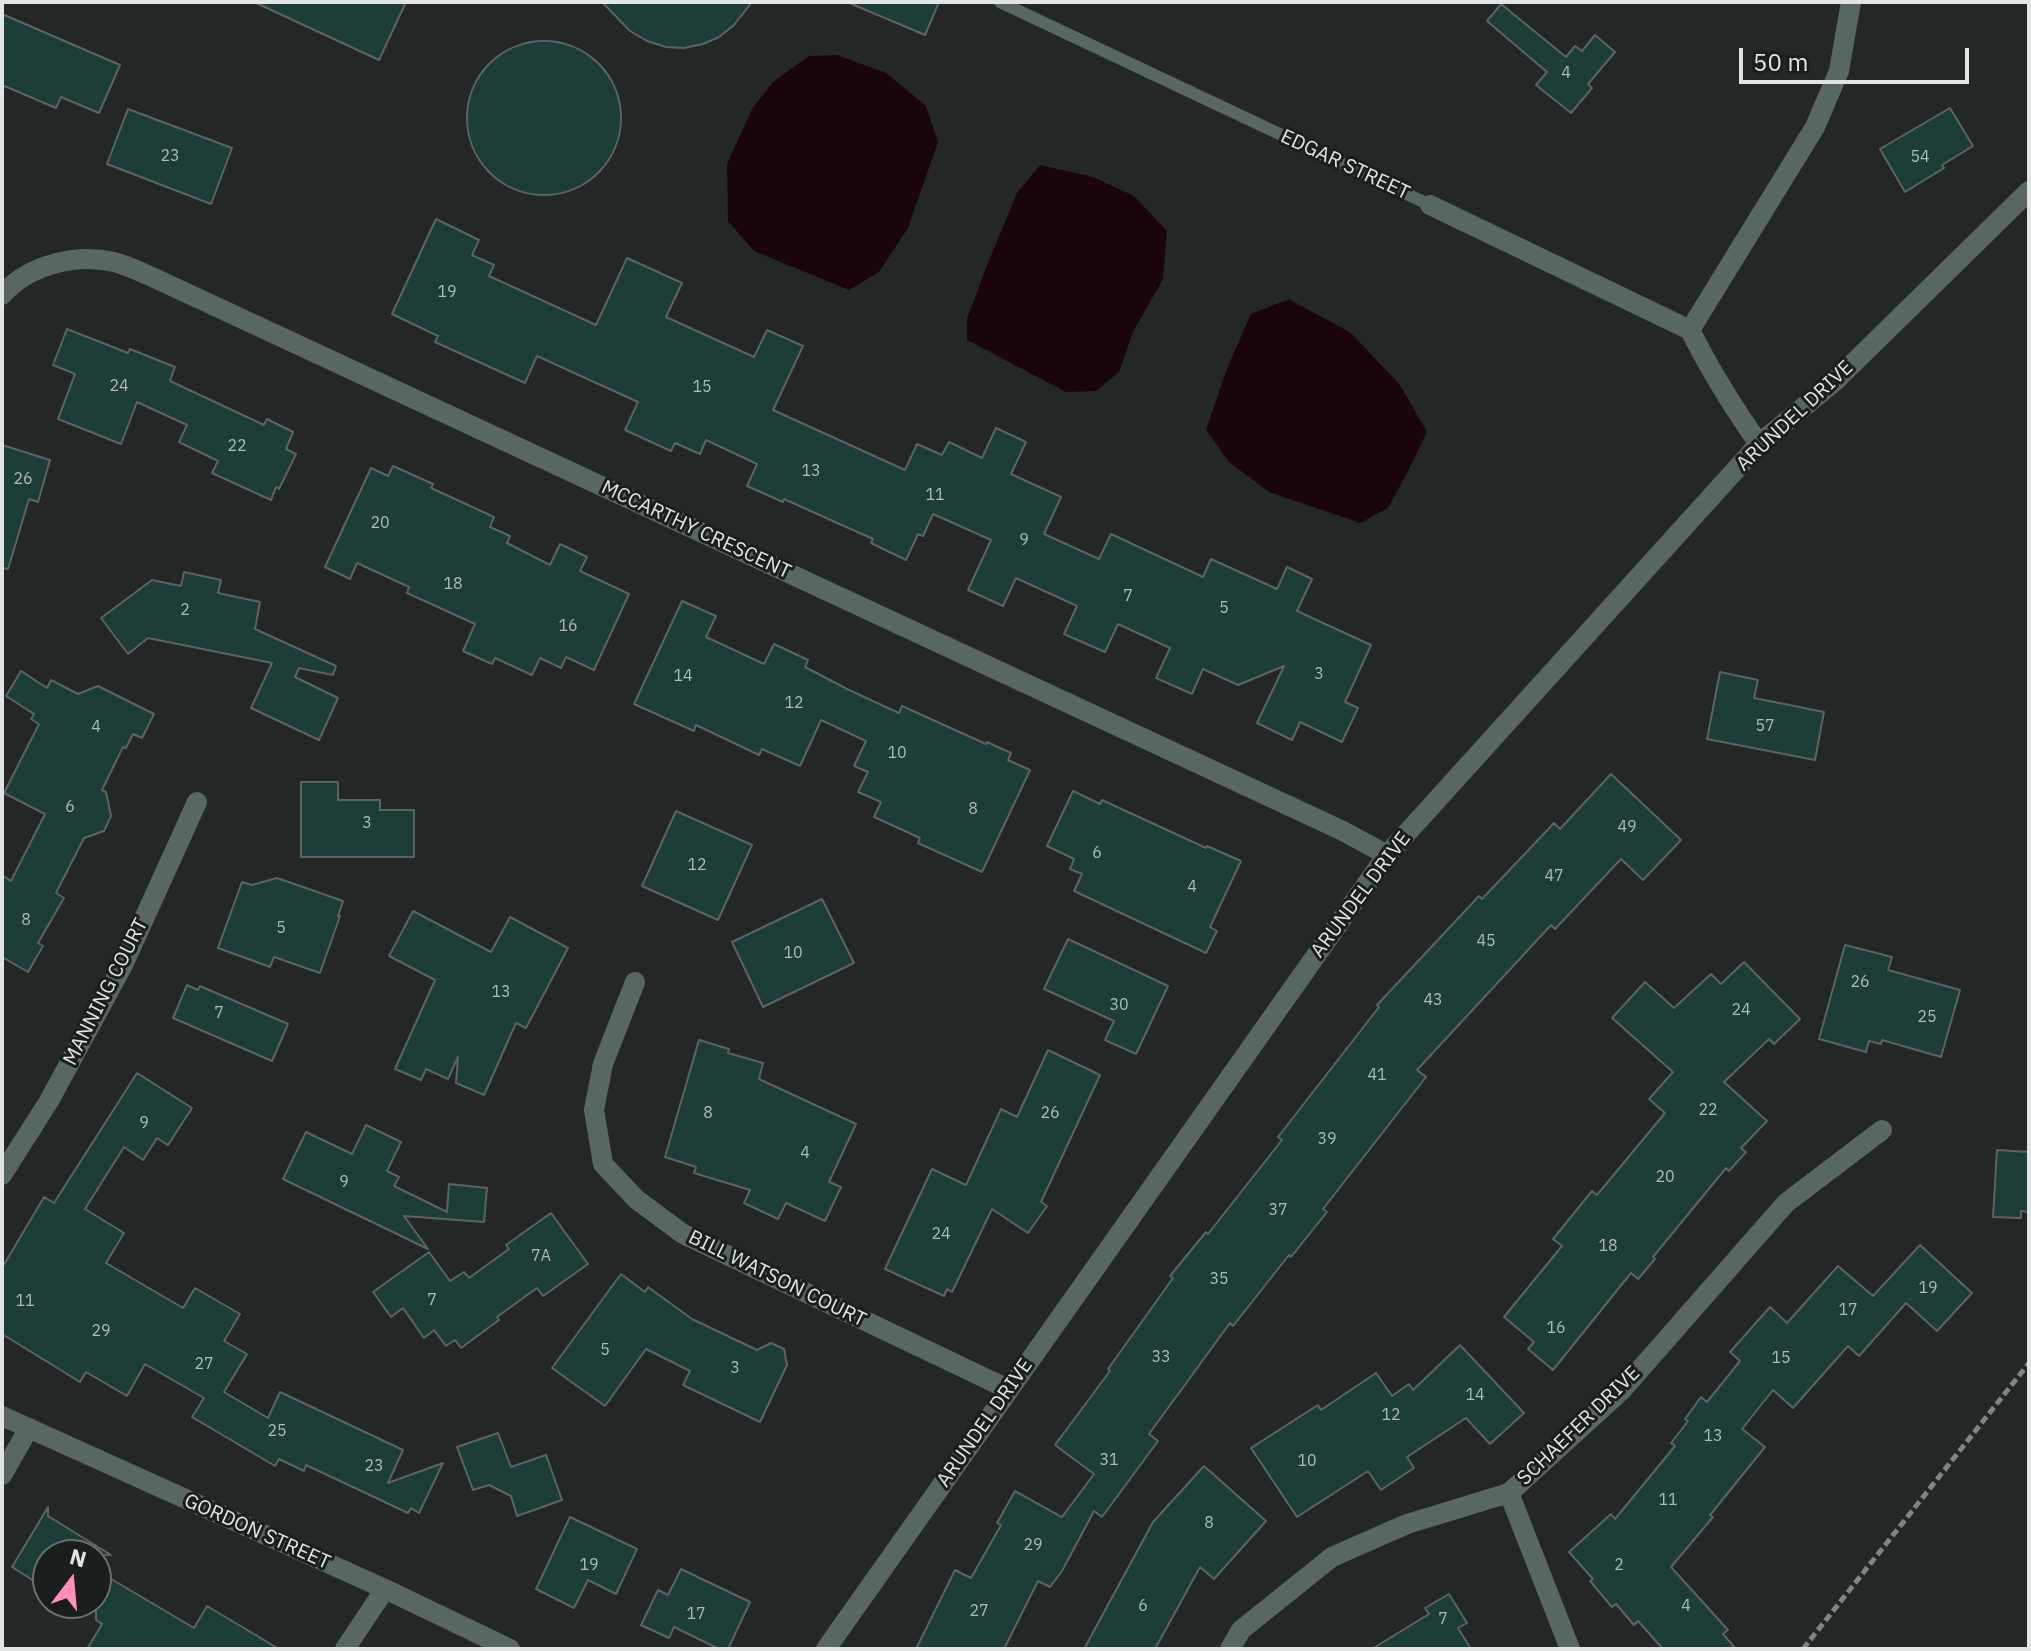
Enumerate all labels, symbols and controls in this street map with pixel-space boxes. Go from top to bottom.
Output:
scale bar [1743,32,1973,82]
text: 50 m [1753,46,1808,78]
house number: 4 [1561,63,1571,83]
street label: EDGAR STREET [1277,125,1413,205]
house number: 23 [160,146,180,166]
house number: 54 [1910,147,1930,167]
house number: 19 [437,282,457,302]
street label: ARUNDEL DRIVE [1732,356,1858,476]
house number: 24 [109,376,129,396]
house number: 15 [692,377,712,397]
house number: 22 [227,436,247,456]
house number: 13 [801,461,821,481]
house number: 26 [13,469,33,489]
street label: MCCARTHY CRESCENT [597,476,795,584]
house number: 11 [925,485,945,505]
house number: 20 [370,513,390,533]
house number: 9 [1019,530,1029,550]
house number: 18 [443,574,463,594]
house number: 7 [1123,586,1133,606]
house number: 5 [1219,598,1229,618]
house number: 2 [180,600,190,620]
house number: 16 [558,616,578,636]
house number: 3 [1314,664,1324,684]
house number: 14 [673,666,693,686]
house number: 12 [784,693,804,713]
house number: 57 [1755,716,1775,736]
house number: 4 [91,717,101,737]
house number: 10 [887,743,907,763]
house number: 6 [65,797,75,817]
house number: 8 [968,799,978,819]
house number: 3 [362,813,372,833]
house number: 49 [1617,817,1637,837]
street label: ARUNDEL DRIVE [1306,827,1416,963]
house number: 6 [1092,843,1102,863]
house number: 12 [687,855,707,875]
house number: 47 [1544,866,1564,886]
house number: 4 [1187,877,1197,897]
house number: 8 [21,910,31,930]
street label: MANNING COURT [59,914,153,1070]
house number: 5 [276,918,286,938]
house number: 45 [1476,931,1496,951]
house number: 10 [783,943,803,963]
house number: 26 [1850,972,1870,992]
house number: 13 [491,982,511,1002]
house number: 43 [1423,990,1443,1010]
house number: 30 [1109,995,1129,1015]
house number: 24 [1731,1000,1751,1020]
house number: 7 [214,1003,224,1023]
house number: 25 [1917,1007,1937,1027]
house number: 41 [1367,1065,1387,1085]
house number: 22 [1698,1100,1718,1120]
house number: 8 [703,1103,713,1123]
house number: 26 [1040,1103,1060,1123]
house number: 9 [139,1113,149,1133]
house number: 39 [1317,1129,1337,1149]
house number: 4 [800,1143,810,1163]
house number: 20 [1655,1167,1675,1187]
house number: 9 [339,1172,349,1192]
house number: 37 [1268,1200,1288,1220]
house number: 24 [931,1224,951,1244]
street label: BILL WATSON COURT [684,1226,870,1332]
house number: 18 [1598,1236,1618,1256]
house number: 7A [531,1246,551,1266]
house number: 35 [1209,1269,1229,1289]
house number: 19 [1918,1278,1938,1298]
house number: 7 [427,1290,437,1310]
house number: 11 [15,1291,35,1311]
house number: 17 [1838,1300,1858,1320]
house number: 16 [1546,1318,1566,1338]
house number: 29 [91,1321,111,1341]
house number: 5 [600,1340,610,1360]
house number: 33 [1151,1347,1171,1367]
house number: 15 [1771,1348,1791,1368]
house number: 27 [194,1354,214,1374]
street label: ARUNDEL DRIVE [932,1354,1038,1492]
house number: 3 [730,1358,740,1378]
street label: SCHAEFER DRIVE [1513,1361,1645,1491]
house number: 14 [1465,1385,1485,1405]
house number: 12 [1381,1405,1401,1425]
house number: 25 [267,1421,287,1441]
house number: 13 [1703,1426,1723,1446]
house number: 31 [1099,1450,1119,1470]
house number: 10 [1297,1451,1317,1471]
house number: 23 [364,1456,384,1476]
street label: GORDON STREET [180,1489,334,1575]
house number: 11 [1658,1490,1678,1510]
house number: 8 [1204,1513,1214,1533]
house number: 29 [1023,1535,1043,1555]
north arrow [32,1539,112,1619]
text: N [67,1541,90,1574]
house number: 19 [579,1555,599,1575]
house number: 2 [1614,1555,1624,1575]
house number: 6 [1138,1596,1148,1616]
house number: 4 [1681,1596,1691,1616]
house number: 27 [969,1601,989,1621]
house number: 17 [686,1604,706,1624]
house number: 7 [1438,1609,1448,1629]

